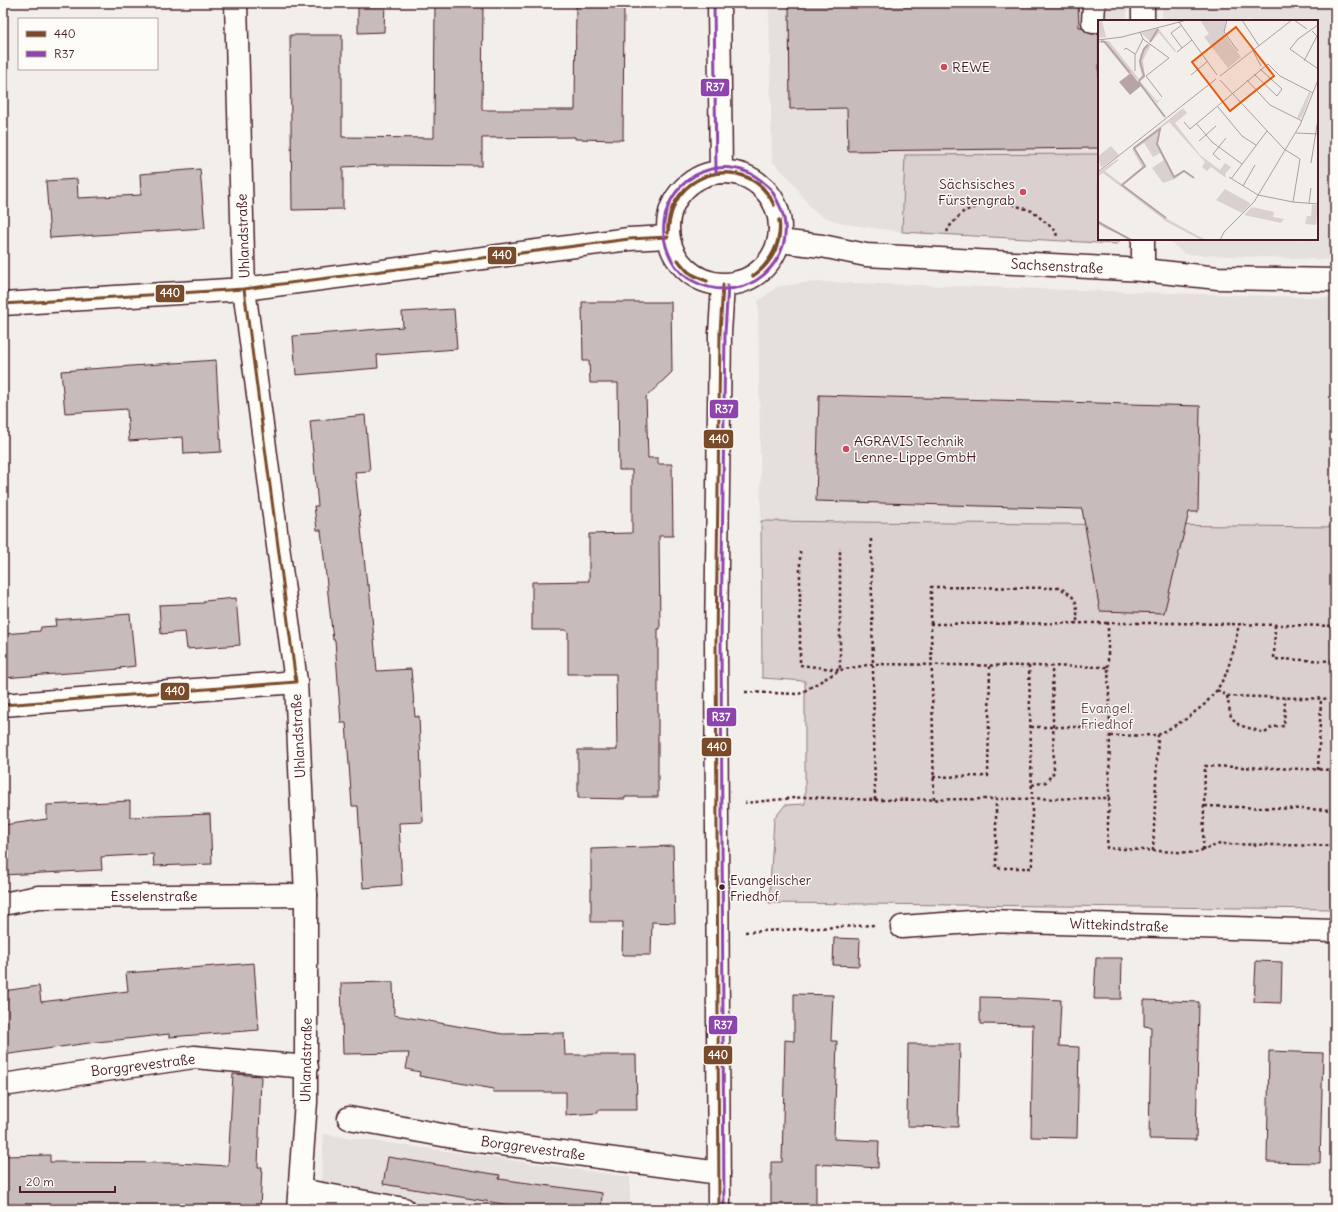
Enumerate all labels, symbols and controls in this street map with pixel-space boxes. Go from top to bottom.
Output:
legend [18,18,158,70]
inset map [1098,20,1318,240]
text: 440 [54,26,76,41]
text: R37 [54,46,74,61]
place label: REWE [952,58,990,76]
marker: REWE [939,62,949,72]
line badge: R37 [700,78,730,97]
text: R37 [706,80,725,94]
place label: Sächsisches Fürstengrab [938,175,1015,209]
marker: Sächsisches Fürstengrab [1018,187,1028,197]
street label: Uhlandstraße [233,193,253,279]
line badge: 440 [487,246,517,265]
text: 440 [492,248,512,262]
street label: Sachsenstraße [1010,255,1104,277]
line badge: 440 [155,284,185,303]
text: 440 [160,286,180,300]
line badge: R37 [709,399,739,419]
text: R37 [715,402,734,416]
line badge: 440 [703,429,734,449]
text: 440 [709,432,729,446]
place label: AGRAVIS Technik Lenne-Lippe GmbH [854,432,976,466]
marker: AGRAVIS Technik Lenne-Lippe GmbH [841,444,851,454]
line badge: 440 [160,682,190,701]
text: 440 [165,684,185,698]
street label: Uhlandstraße [287,693,309,779]
park label: Evangel. Friedhof [1081,699,1134,733]
line badge: R37 [706,707,737,727]
text: R37 [712,710,731,724]
line badge: 440 [701,737,732,757]
text: 440 [707,740,727,754]
place label: Evangelischer Friedhof [730,872,812,905]
marker: Evangelischer Friedhof [717,882,727,892]
street label: Esselenstraße [110,887,198,905]
street label: Wittekindstraße [1069,914,1169,936]
line badge: R37 [708,1015,738,1035]
street label: Uhlandstraße [296,1017,316,1103]
text: R37 [714,1018,733,1032]
line badge: 440 [703,1045,733,1065]
text: 440 [708,1048,728,1062]
street label: Borggrevestraße [90,1050,196,1080]
street label: Borggrevestraße [480,1132,586,1164]
scale bar [20,1168,115,1194]
text: 20 m [26,1174,54,1189]

